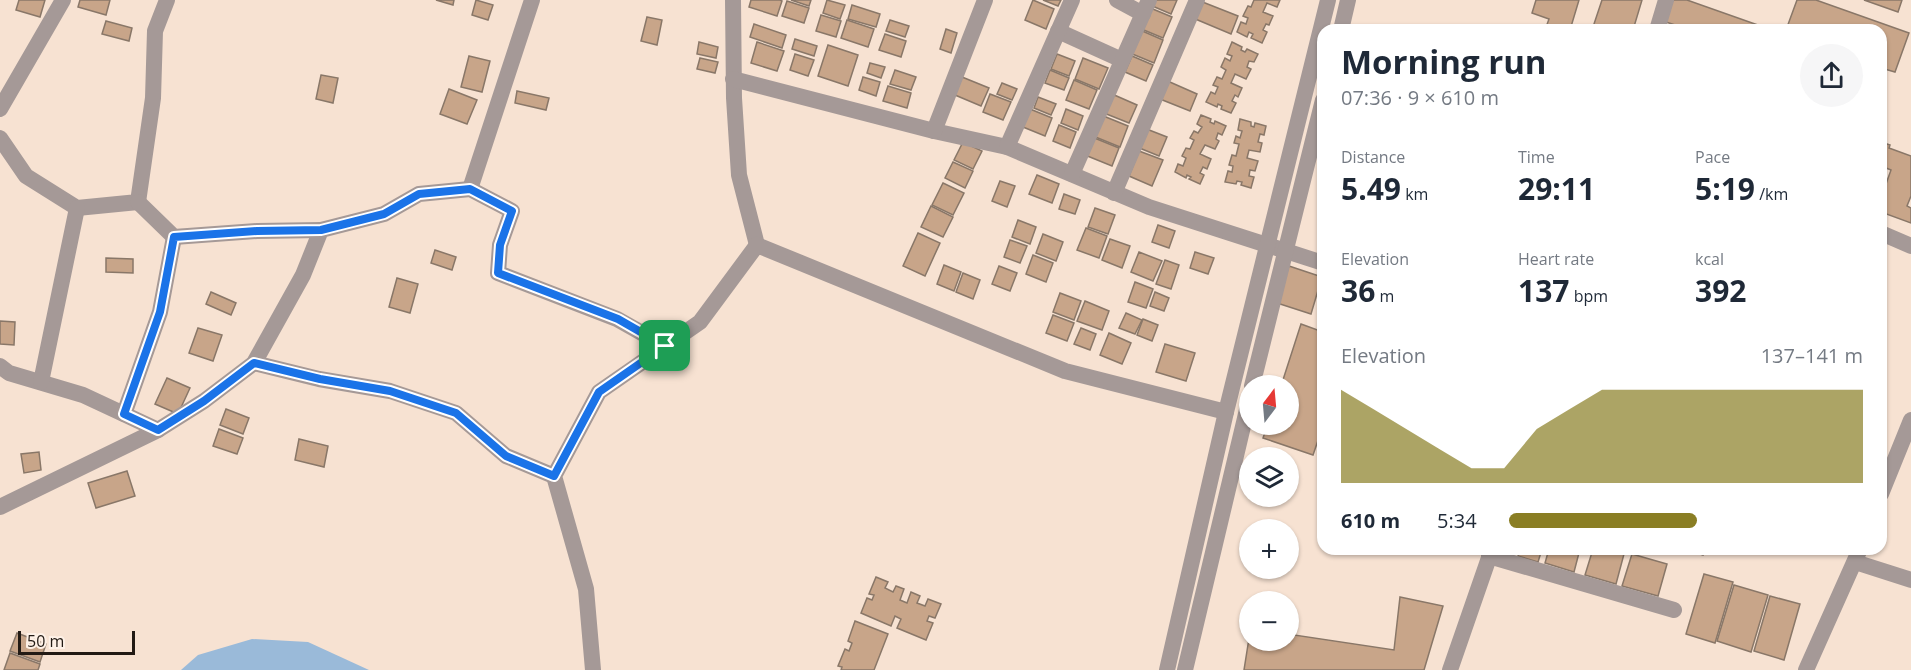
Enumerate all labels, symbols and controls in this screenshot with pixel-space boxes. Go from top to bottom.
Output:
text: Morning run [1341,39,1547,84]
button: share [1800,44,1863,107]
text: 07:36 · 9 × 610 m [1341,84,1499,111]
text: Distance [1341,146,1405,168]
text: Time [1518,146,1555,168]
text: Pace [1695,146,1730,168]
text: 5.49 [1341,168,1401,209]
text: 29:11 [1518,168,1595,209]
text: 5:19 [1695,168,1755,209]
text: km [1401,183,1428,205]
text: /km [1755,183,1788,205]
text: Elevation [1341,248,1409,270]
text: Heart rate [1518,248,1594,270]
text: kcal [1695,248,1724,270]
text: 36 [1341,270,1375,311]
text: 137 [1518,270,1569,311]
text: 392 [1695,270,1746,311]
text: m [1375,285,1394,307]
text: bpm [1569,285,1608,307]
pin [639,320,690,371]
icon: arrive [648,329,681,362]
text: Elevation [1341,342,1426,369]
text: 137–141 m [1761,342,1863,369]
north arrow [1239,375,1299,435]
map controls [1239,375,1299,651]
button: layers [1239,447,1299,507]
text: 610 m [1341,507,1400,534]
text: 5:34 [1437,507,1477,534]
button: + [1239,519,1299,579]
button: − [1239,591,1299,651]
scale bar [18,628,135,656]
text: 50 m [27,630,64,652]

